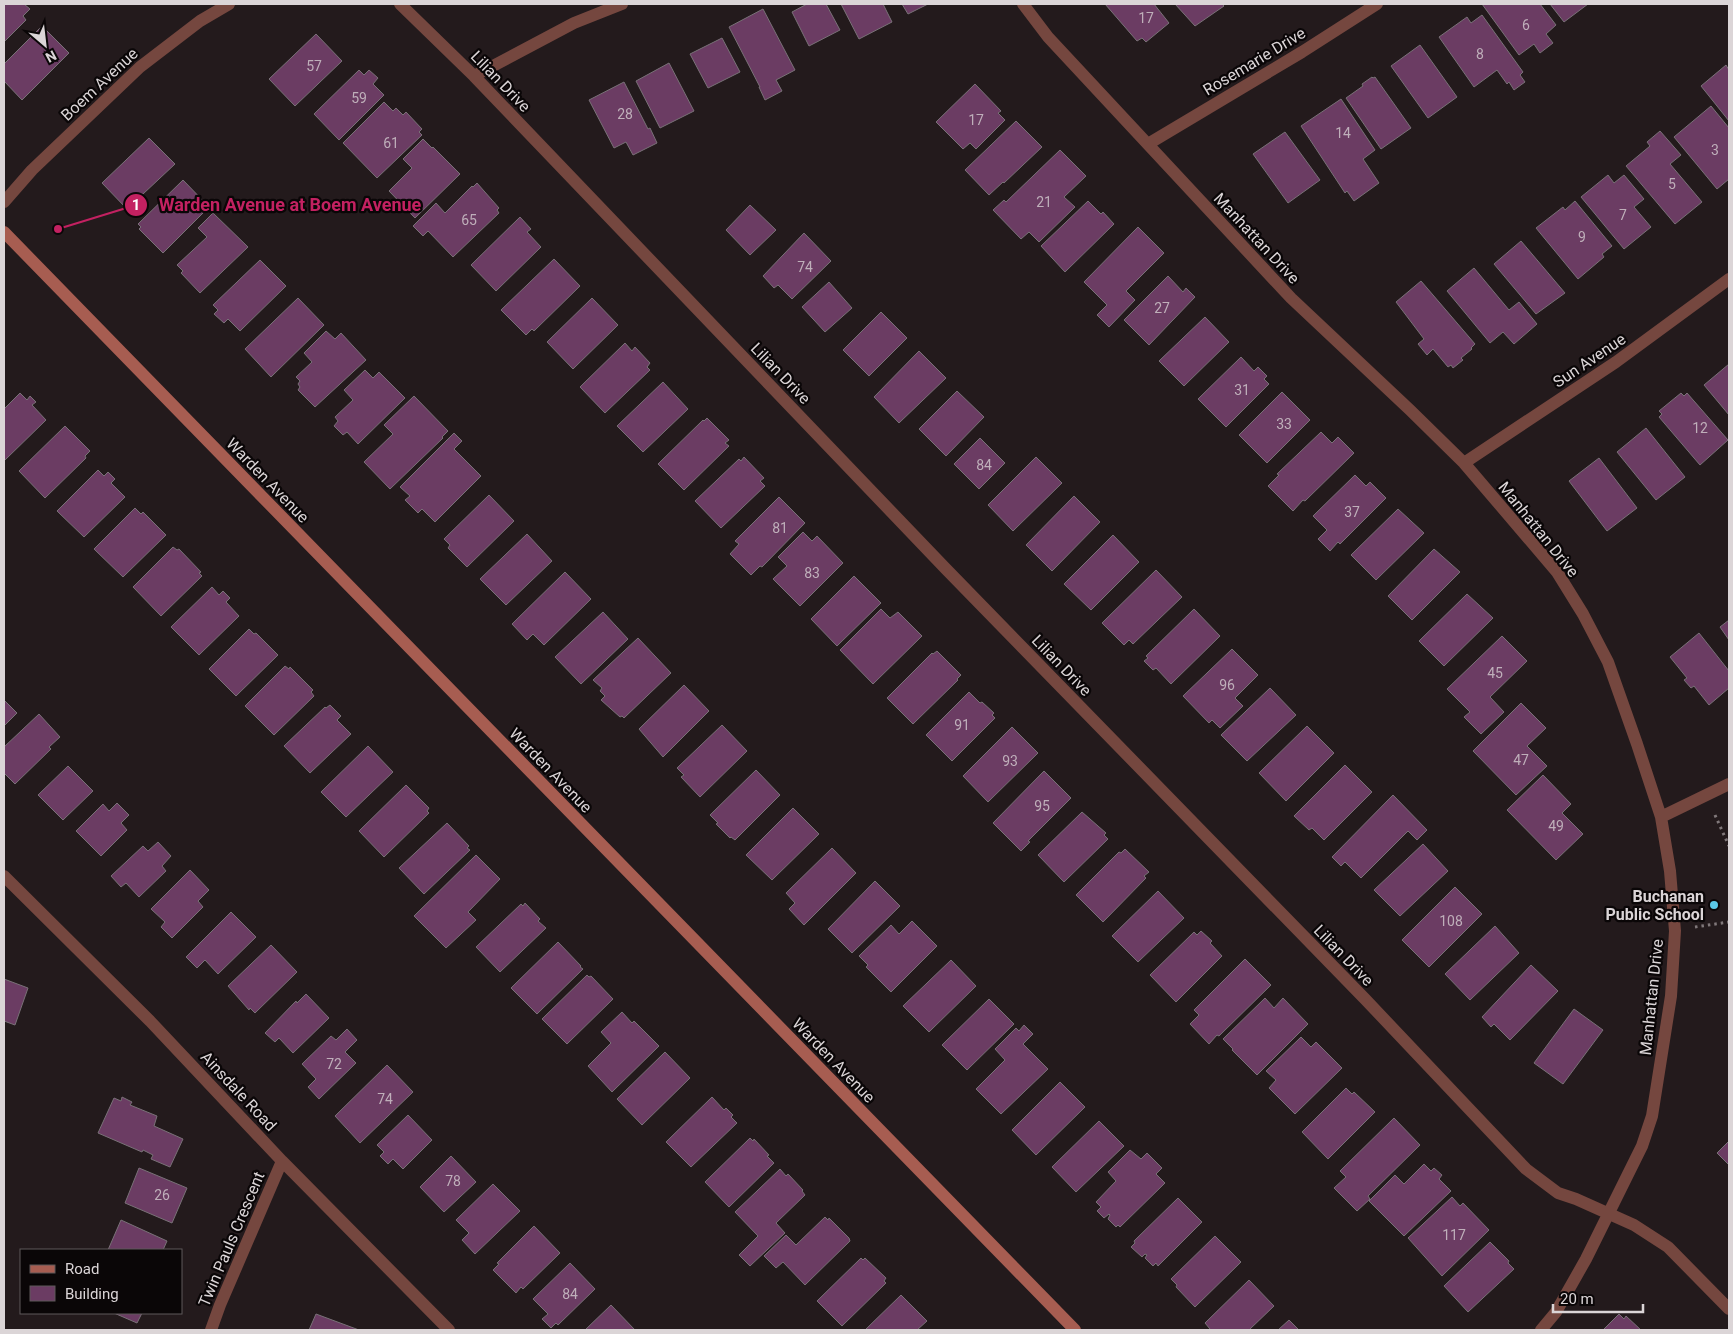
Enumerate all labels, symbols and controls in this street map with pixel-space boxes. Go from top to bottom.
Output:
house number: 17 [1138,10,1154,26]
house number: 6 [1522,17,1530,33]
north arrow [20,20,70,70]
street label: Rosemarie Drive [1200,23,1309,99]
street label: Boem Avenue [57,44,142,125]
house number: 8 [1476,46,1484,62]
text: N [43,47,59,66]
street label: Lilian Drive [467,47,534,116]
house number: 57 [306,58,322,74]
house number: 59 [351,90,367,106]
house number: 28 [617,106,633,122]
house number: 17 [968,112,984,128]
house number: 14 [1335,125,1351,141]
house number: 61 [383,135,399,151]
house number: 3 [1711,142,1719,158]
house number: 5 [1668,176,1676,192]
callout: Warden Avenue at Boem Avenue [124,189,431,222]
street label: Manhattan Drive [1210,189,1303,288]
text: Warden Avenue at Boem Avenue [159,194,422,215]
house number: 21 [1036,194,1052,210]
text: 1 [132,196,140,214]
house number: 7 [1619,207,1627,223]
house number: 65 [461,212,477,228]
house number: 9 [1578,229,1586,245]
house number: 74 [797,259,813,275]
house number: 27 [1154,300,1170,316]
street label: Sun Avenue [1549,329,1629,392]
street label: Lilian Drive [747,339,814,408]
house number: 31 [1234,382,1250,398]
house number: 33 [1276,416,1292,432]
house number: 12 [1692,420,1708,436]
street label: Warden Avenue [222,434,313,527]
house number: 84 [976,457,992,473]
street label: Manhattan Drive [1494,478,1583,581]
house number: 37 [1344,504,1360,520]
house number: 81 [772,520,788,536]
house number: 83 [804,565,820,581]
street label: Lilian Drive [1028,631,1095,700]
house number: 45 [1487,665,1503,681]
house number: 96 [1219,677,1235,693]
house number: 91 [954,717,970,733]
street label: Warden Avenue [505,724,596,817]
house number: 47 [1513,752,1529,768]
house number: 93 [1002,753,1018,769]
house number: 95 [1034,798,1050,814]
house number: 49 [1548,818,1564,834]
place label: Buchanan Public School [1606,887,1704,924]
marker: Buchanan Public School [1708,899,1720,911]
house number: 108 [1439,913,1463,929]
street label: Lilian Drive [1310,921,1377,990]
street label: Manhattan Drive [1636,938,1667,1056]
street label: Warden Avenue [788,1014,879,1107]
street label: Ainsdale Road [197,1047,280,1135]
house number: 72 [326,1056,342,1072]
house number: 74 [377,1091,393,1107]
street label: Twin Pauls Crescent [194,1169,268,1310]
house number: 78 [445,1173,461,1189]
house number: 26 [154,1187,170,1203]
house number: 117 [1442,1227,1466,1243]
legend [20,1249,182,1314]
text: Road [65,1260,99,1278]
scale bar [1553,1282,1643,1314]
text: Building [65,1285,119,1303]
house number: 84 [562,1286,578,1302]
text: 20 m [1560,1290,1594,1308]

